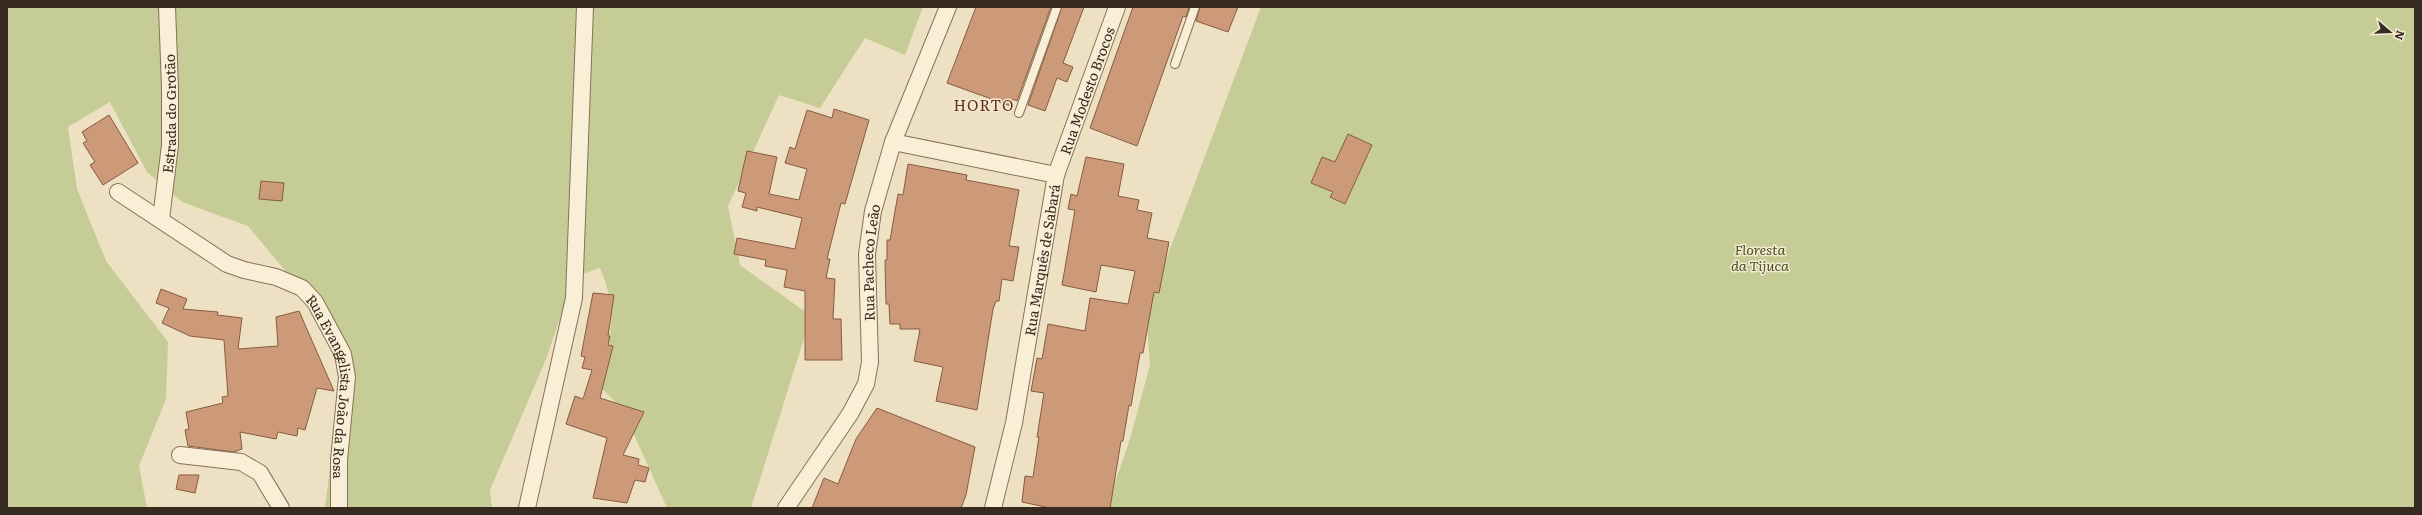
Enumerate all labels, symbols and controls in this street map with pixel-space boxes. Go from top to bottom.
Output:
north arrow [2370,12,2410,52]
street label: Rua Modesto Brocos [1054,24,1119,157]
text: N [2391,29,2409,43]
street label: Estrada do Grotão [157,54,180,174]
district label: HORTO [954,93,1014,116]
street label: Rua Marquês de Sabará [1019,182,1064,337]
street label: Rua Pacheco Leão [857,201,885,321]
park label: Floresta da Tijuca [1731,239,1789,275]
street label: Rua Evangelista João da Rosa [302,289,357,479]

